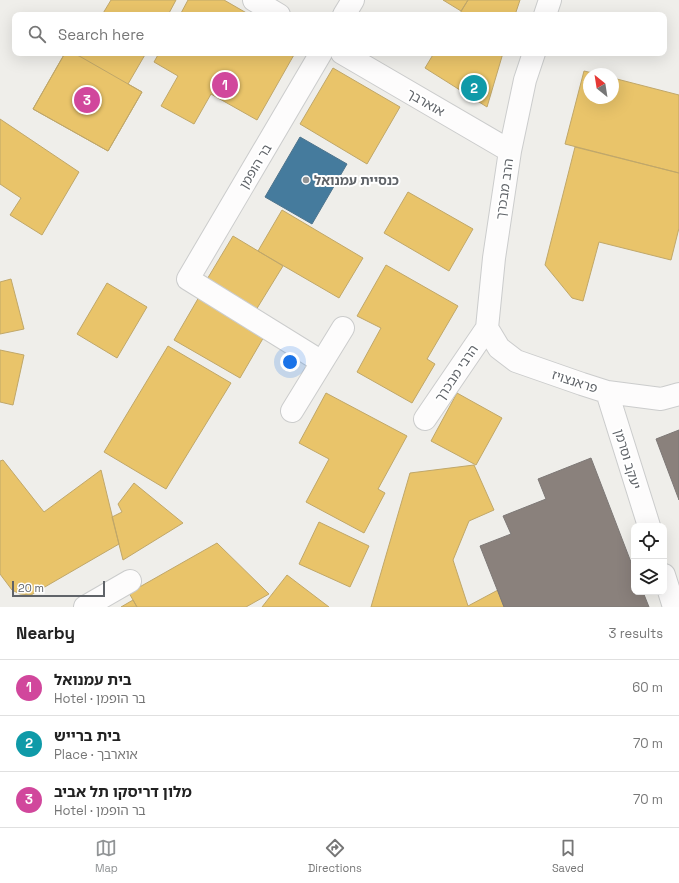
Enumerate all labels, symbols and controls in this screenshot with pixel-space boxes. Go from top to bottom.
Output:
search box [12,12,667,56]
icon: search [26,23,48,45]
text: Search here [58,25,144,44]
north arrow [583,68,619,104]
pin: 1 [212,70,238,100]
pin: 2 [461,73,487,103]
pin: 3 [74,85,100,115]
street label: אוארבך [404,85,448,120]
street label: בר הופמן [235,141,276,192]
street label: הרב מבכרך [492,157,517,221]
place label: כנסיית עמנואל [314,172,399,189]
marker: כנסיית עמנואל [301,175,311,185]
street label: הרבי מבכרך [431,341,482,405]
your location [280,352,300,372]
street label: פראנצויז [550,366,600,397]
street label: יעקב וסרמן [610,427,645,491]
map controls [631,523,667,595]
button: locate [631,523,667,559]
button: layers [631,559,667,595]
scale bar [12,579,105,598]
text: 20 m [18,581,44,595]
text: Nearby [16,622,75,644]
text: 3 results [609,625,663,642]
text: בית עמנואל [54,670,132,689]
text: 1 [26,679,32,696]
text: 60 m [632,679,663,696]
text: Hotel · בר הופמן [54,690,146,707]
text: בית ברייש [54,726,121,745]
text: 2 [25,735,33,752]
text: 70 m [633,735,663,752]
text: Place · אוארבך [54,746,138,763]
text: מלון דריסקו תל אביב [54,782,192,801]
text: 3 [25,791,33,808]
text: 70 m [633,791,663,808]
text: Hotel · בר הופמן [54,802,146,819]
tab: Map [95,837,118,875]
tab: Directions [308,837,362,875]
tab: Saved [552,837,584,875]

